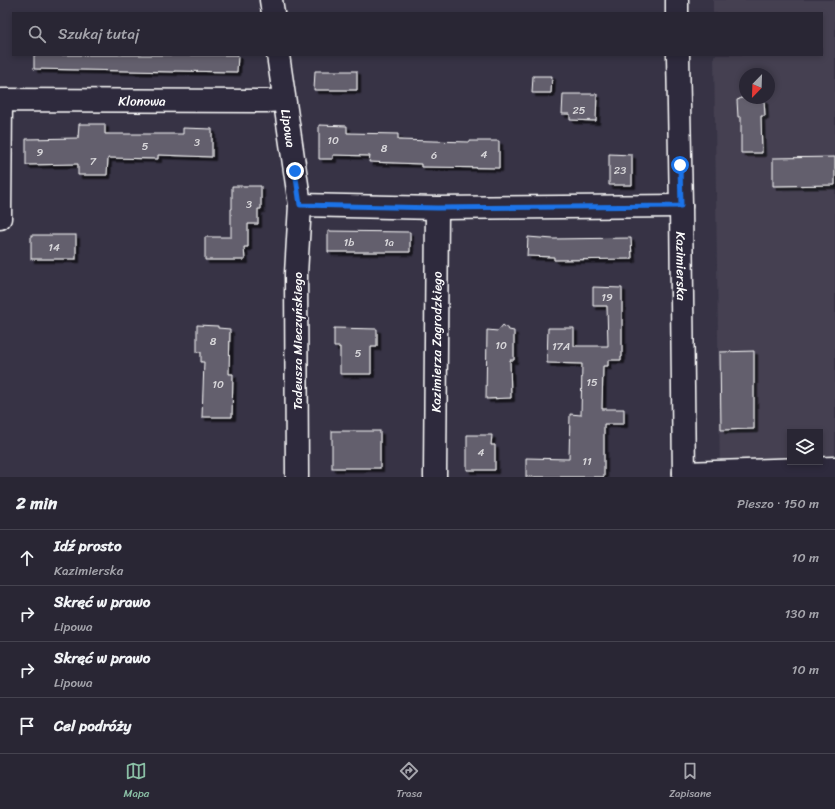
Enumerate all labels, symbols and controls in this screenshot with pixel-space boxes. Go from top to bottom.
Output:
search box [12,12,823,56]
text: Szukaj tutaj [58,21,139,47]
icon: search [26,23,48,45]
north arrow [739,68,775,104]
street label: Klonowa [118,89,166,113]
house number: 25 [572,101,586,120]
street label: Lipowa [274,108,302,150]
house number: 10 [327,131,339,150]
house number: 3 [194,133,200,152]
house number: 5 [142,137,149,156]
house number: 8 [381,139,388,158]
house number: 9 [37,143,44,162]
house number: 4 [481,145,488,164]
house number: 6 [431,146,437,165]
house number: 7 [90,152,97,171]
route start [671,156,689,174]
house number: 23 [614,161,626,180]
route end [286,162,304,180]
house number: 3 [246,195,252,214]
street label: Kazimierska [669,231,693,301]
house number: 1b [344,233,354,252]
house number: 1a [384,233,395,252]
house number: 14 [48,238,60,257]
street label: Tadeusza Mieczyńskiego [286,271,309,410]
street label: Kazimierza Zagrodzkiego [424,271,449,413]
house number: 19 [601,288,613,307]
house number: 8 [210,332,217,351]
house number: 10 [495,336,507,355]
house number: 17A [552,337,570,356]
house number: 5 [355,344,362,363]
house number: 15 [586,373,598,392]
house number: 10 [212,375,224,394]
map controls [787,429,823,465]
button: layers [787,429,823,465]
house number: 4 [478,443,485,462]
house number: 11 [582,452,592,471]
text: 2 min [16,488,57,518]
text: Pieszo · 150 m [737,492,819,515]
text: Idź prosto [54,533,122,559]
text: 10 m [792,546,819,569]
icon: ahead [16,547,38,569]
text: Kazimierska [54,559,123,582]
text: Skręć w prawo [54,589,150,615]
text: 130 m [785,602,819,625]
icon: right [16,603,38,625]
text: Lipowa [54,615,93,638]
text: Skręć w prawo [54,645,150,671]
text: 10 m [792,658,819,681]
icon: right [16,659,38,681]
text: Lipowa [54,671,93,694]
text: Cel podróży [54,713,131,739]
icon: arrive [16,715,38,737]
tab: Mapa [123,760,149,803]
tab: Trasa [396,760,422,803]
tab: Zapisane [669,760,712,803]

